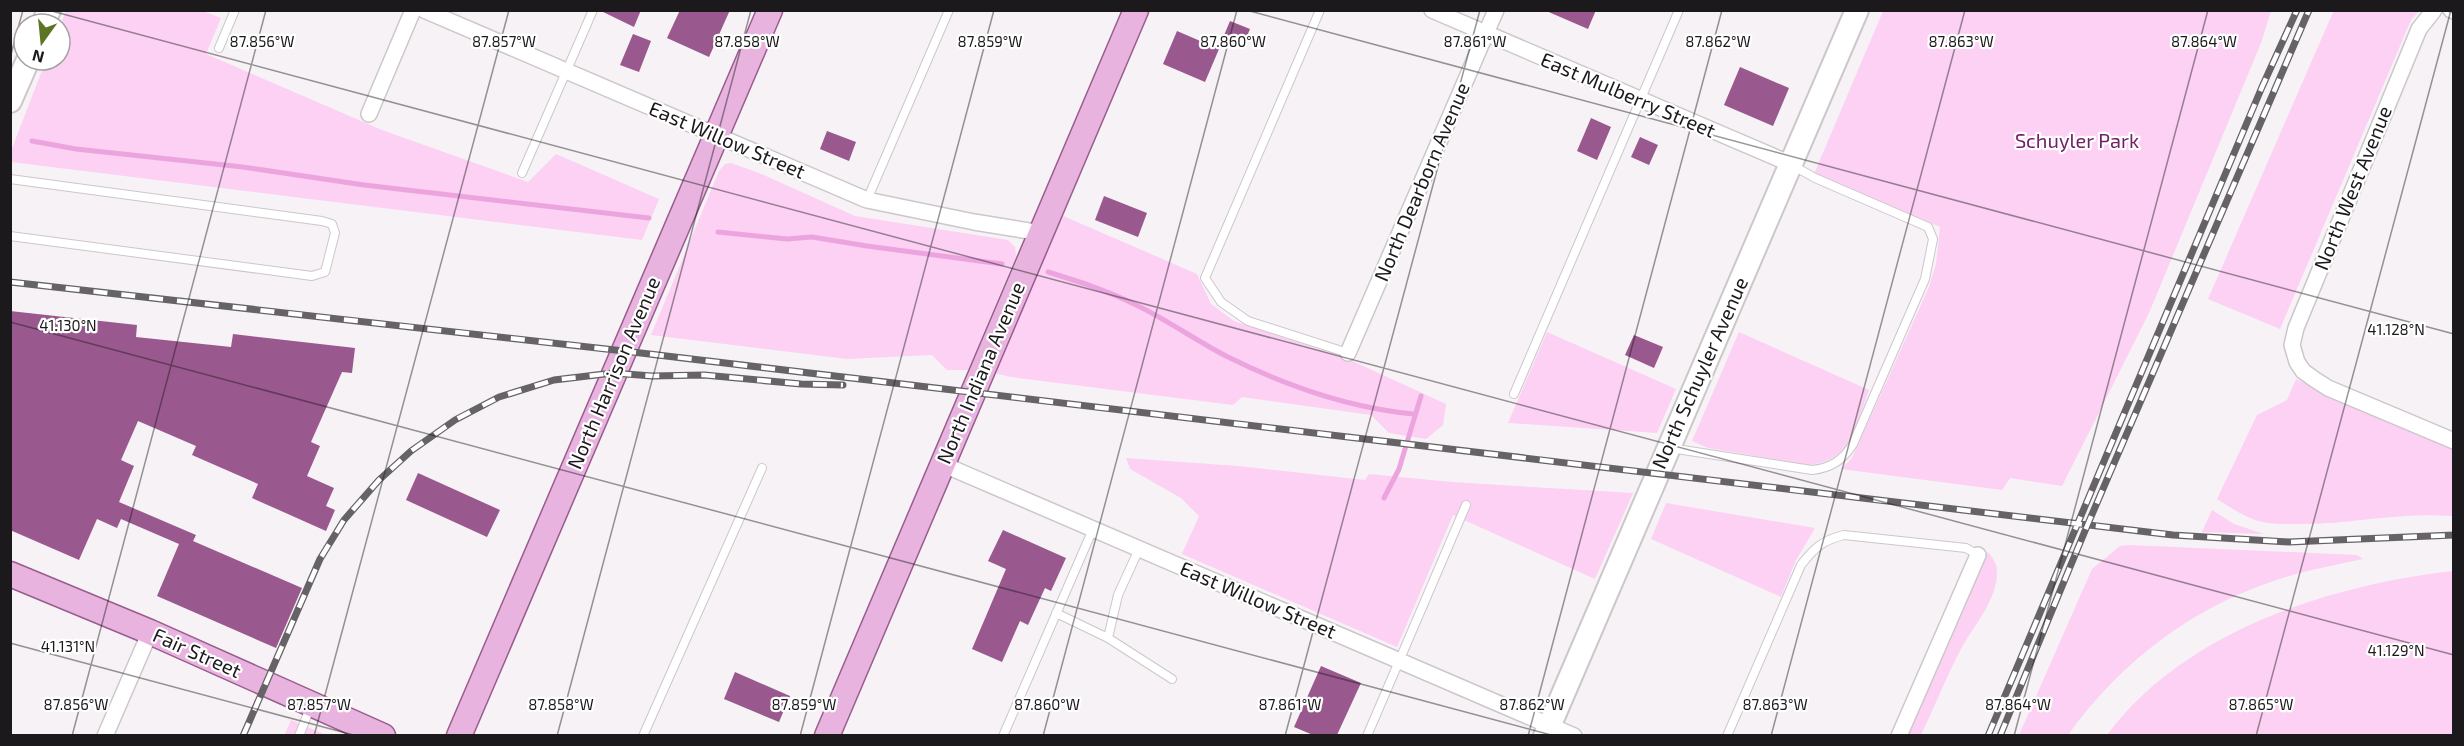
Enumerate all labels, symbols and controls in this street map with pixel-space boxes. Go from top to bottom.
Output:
north arrow [12,12,72,72]
text: 87.856°W [230,32,294,50]
text: 87.857°W [472,32,536,50]
text: 87.858°W [714,32,780,50]
text: 87.859°W [958,32,1022,50]
text: 87.860°W [1200,32,1266,50]
text: 87.861°W [1444,32,1506,50]
text: 87.862°W [1685,32,1751,50]
text: 87.863°W [1928,32,1994,50]
text: 87.864°W [2171,32,2237,50]
text: N [30,46,46,68]
street label: East Mulberry Street [1537,46,1720,142]
street label: North Dearborn Avenue [1368,79,1474,285]
street label: East Willow Street [646,95,809,183]
street label: North West Avenue [2308,102,2396,273]
park label: Schuyler Park [2015,128,2139,152]
street label: North Harrison Avenue [562,273,665,472]
street label: North Schuyler Avenue [1646,273,1752,472]
street label: North Indiana Avenue [931,278,1029,467]
text: 41.130°N [39,316,97,334]
text: 41.128°N [2367,320,2425,338]
street label: East Willow Street [1177,555,1340,643]
street label: Fair Street [150,622,246,682]
text: 41.131°N [41,637,95,655]
text: 41.129°N [2368,641,2425,659]
text: 87.856°W [44,695,108,713]
text: 87.857°W [287,695,351,713]
text: 87.858°W [528,695,594,713]
text: 87.859°W [772,695,836,713]
text: 87.860°W [1014,695,1080,713]
text: 87.861°W [1259,695,1321,713]
text: 87.862°W [1499,695,1565,713]
text: 87.863°W [1742,695,1808,713]
text: 87.864°W [1985,695,2051,713]
text: 87.865°W [2229,695,2293,713]

